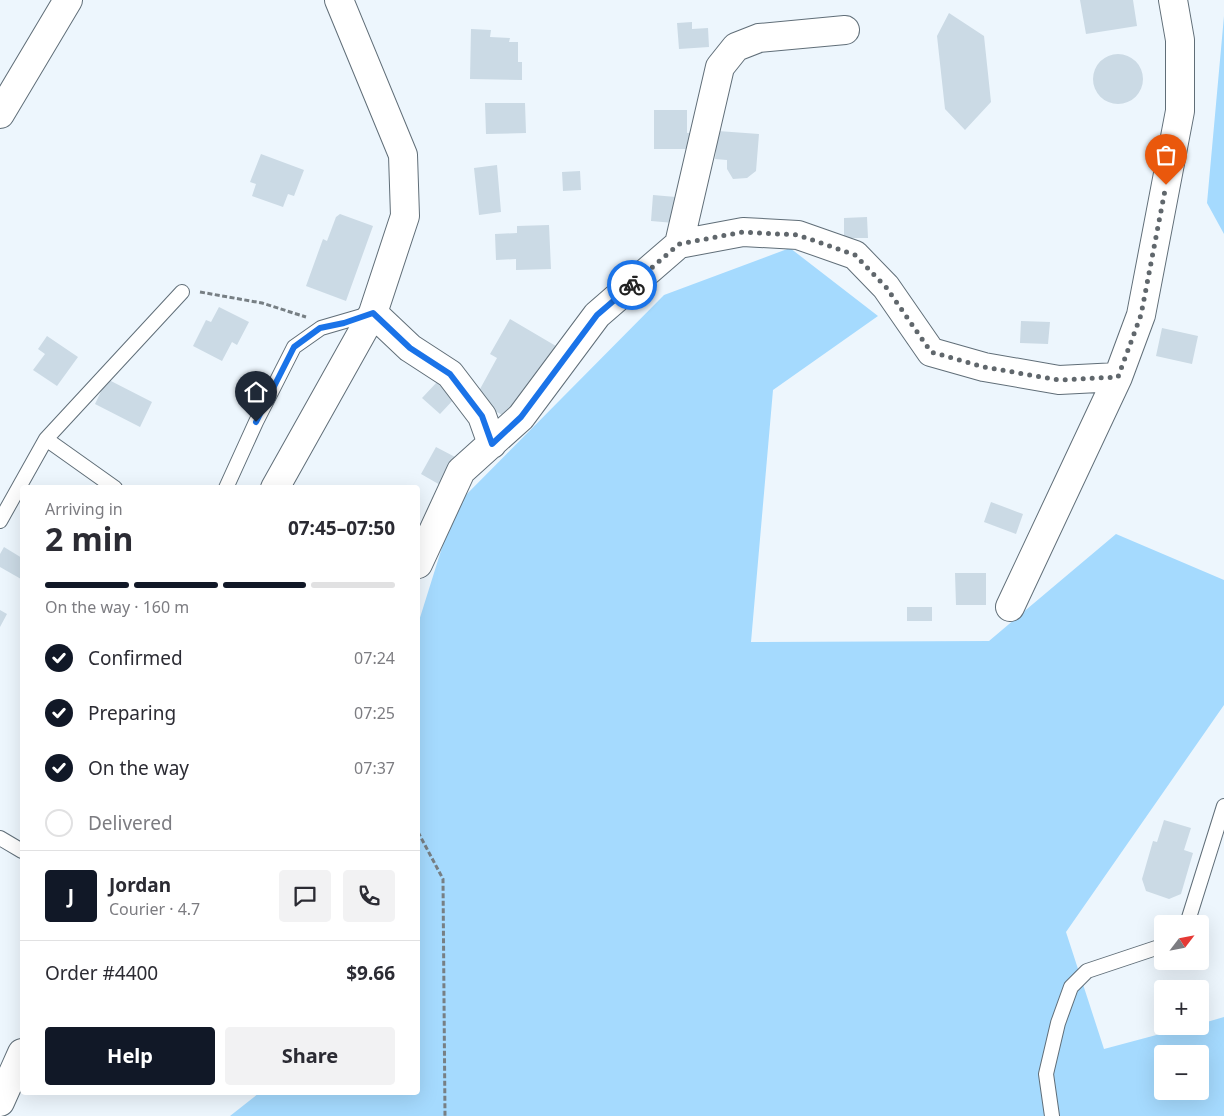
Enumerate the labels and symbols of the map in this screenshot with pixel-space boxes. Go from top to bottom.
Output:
pin [1145,134,1187,185]
courier [607,260,657,310]
pin [235,371,277,422]
north arrow [1154,915,1209,970]

